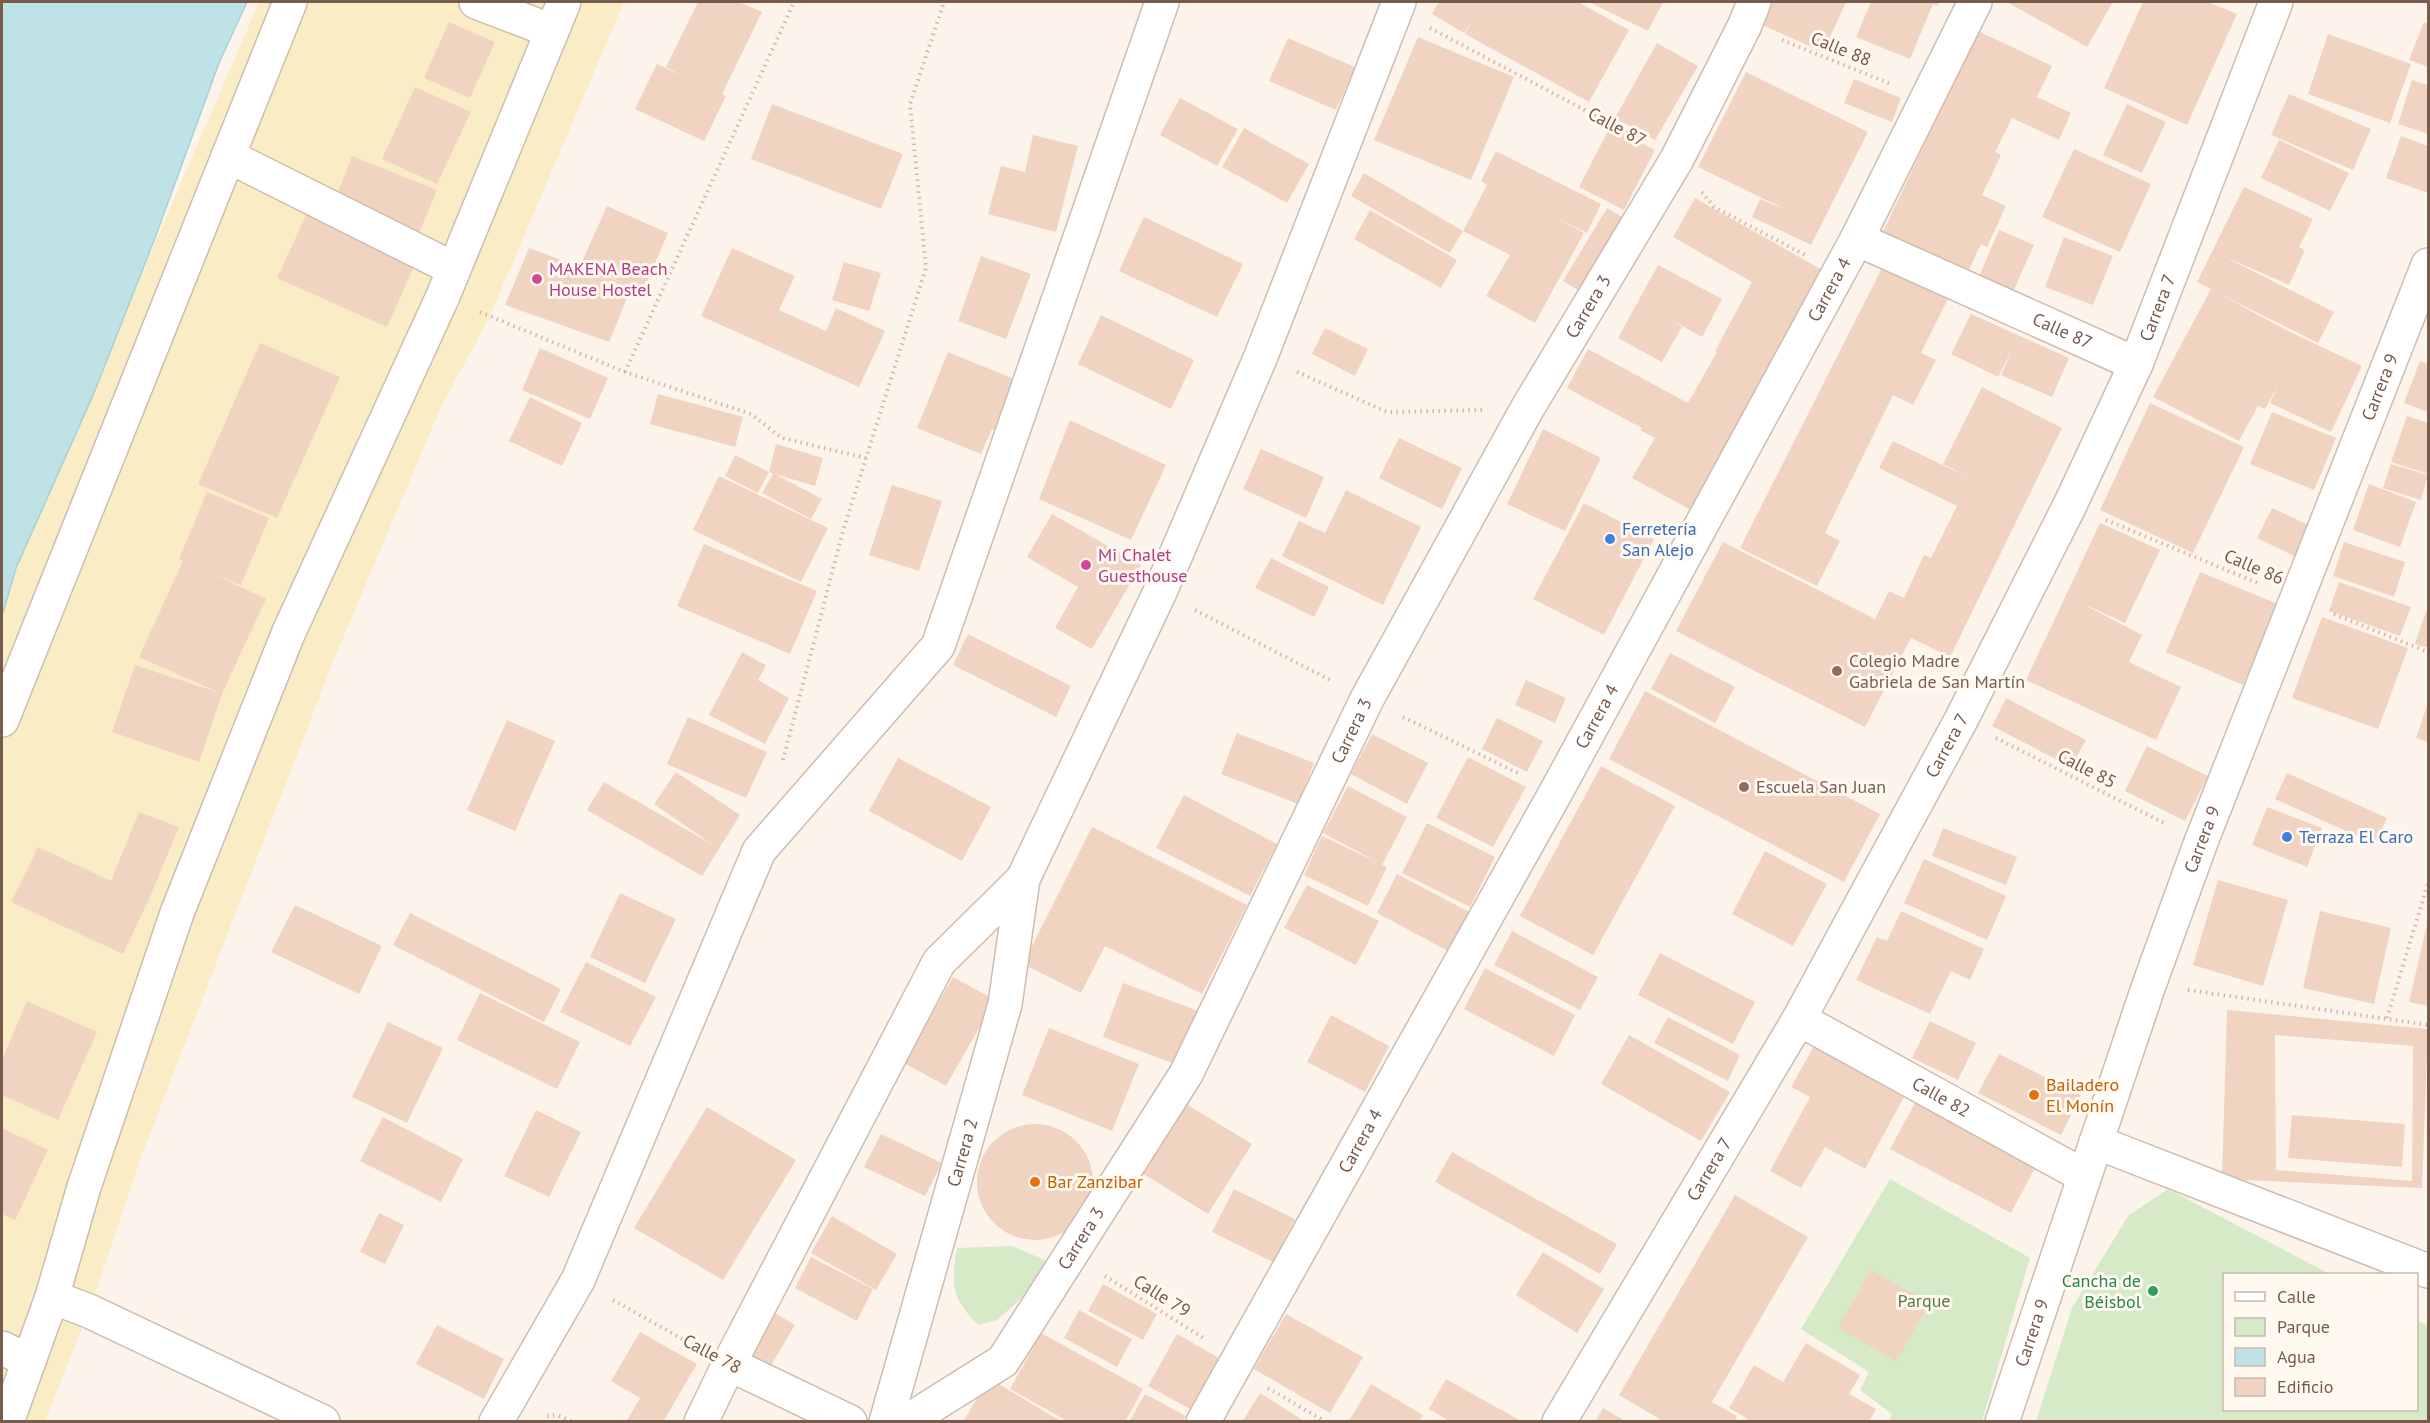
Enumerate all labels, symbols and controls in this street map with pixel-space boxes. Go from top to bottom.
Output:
street label: Calle 88 [1808,26,1875,71]
street label: Calle 87 [1584,102,1650,151]
street label: Carrera 4 [1802,253,1856,326]
place label: MAKENA Beach House Hostel [549,257,668,301]
street label: Carrera 3 [1560,270,1616,342]
street label: Carrera 7 [2134,271,2181,345]
marker: MAKENA Beach House Hostel [530,272,544,286]
street label: Calle 87 [2029,307,2096,354]
street label: Carrera 9 [2356,350,2403,424]
place label: Ferretería San Alejo [1622,517,1697,561]
marker: Ferretería San Alejo [1603,532,1617,546]
place label: Mi Chalet Guesthouse [1098,543,1187,587]
street label: Calle 86 [2221,544,2288,589]
marker: Mi Chalet Guesthouse [1079,558,1093,572]
place label: Colegio Madre Gabriela de San Martín [1849,649,2025,693]
marker: Colegio Madre Gabriela de San Martín [1830,664,1844,678]
street label: Carrera 4 [1570,680,1624,753]
street label: Carrera 3 [1326,694,1377,767]
street label: Carrera 7 [1920,709,1973,782]
street label: Calle 85 [2054,744,2121,793]
place label: Escuela San Juan [1756,775,1886,798]
marker: Escuela San Juan [1737,780,1751,794]
street label: Carrera 9 [2179,802,2225,876]
place label: Terraza El Caro [2299,825,2413,848]
marker: Terraza El Caro [2280,830,2294,844]
street label: Calle 82 [1908,1071,1974,1122]
place label: Bailadero El Monín [2046,1073,2119,1117]
marker: Bailadero El Monín [2027,1088,2041,1102]
street label: Carrera 4 [1333,1105,1387,1177]
street label: Carrera 2 [942,1116,983,1189]
street label: Carrera 7 [1681,1133,1737,1205]
place label: Bar Zanzibar [1047,1170,1143,1193]
marker: Bar Zanzibar [1028,1175,1042,1189]
street label: Carrera 3 [1052,1202,1109,1274]
street label: Calle 79 [1129,1269,1195,1322]
place label: Cancha de Béisbol [2062,1269,2142,1313]
legend [2223,1273,2418,1411]
marker: Cancha de Béisbol [2146,1284,2160,1298]
text: Calle [2277,1285,2316,1308]
park label: Parque [1898,1289,1951,1312]
street label: Carrera 9 [2009,1296,2054,1370]
text: Parque [2277,1315,2330,1338]
street label: Calle 78 [679,1329,745,1378]
text: Agua [2277,1345,2316,1368]
text: Edificio [2277,1375,2333,1398]

